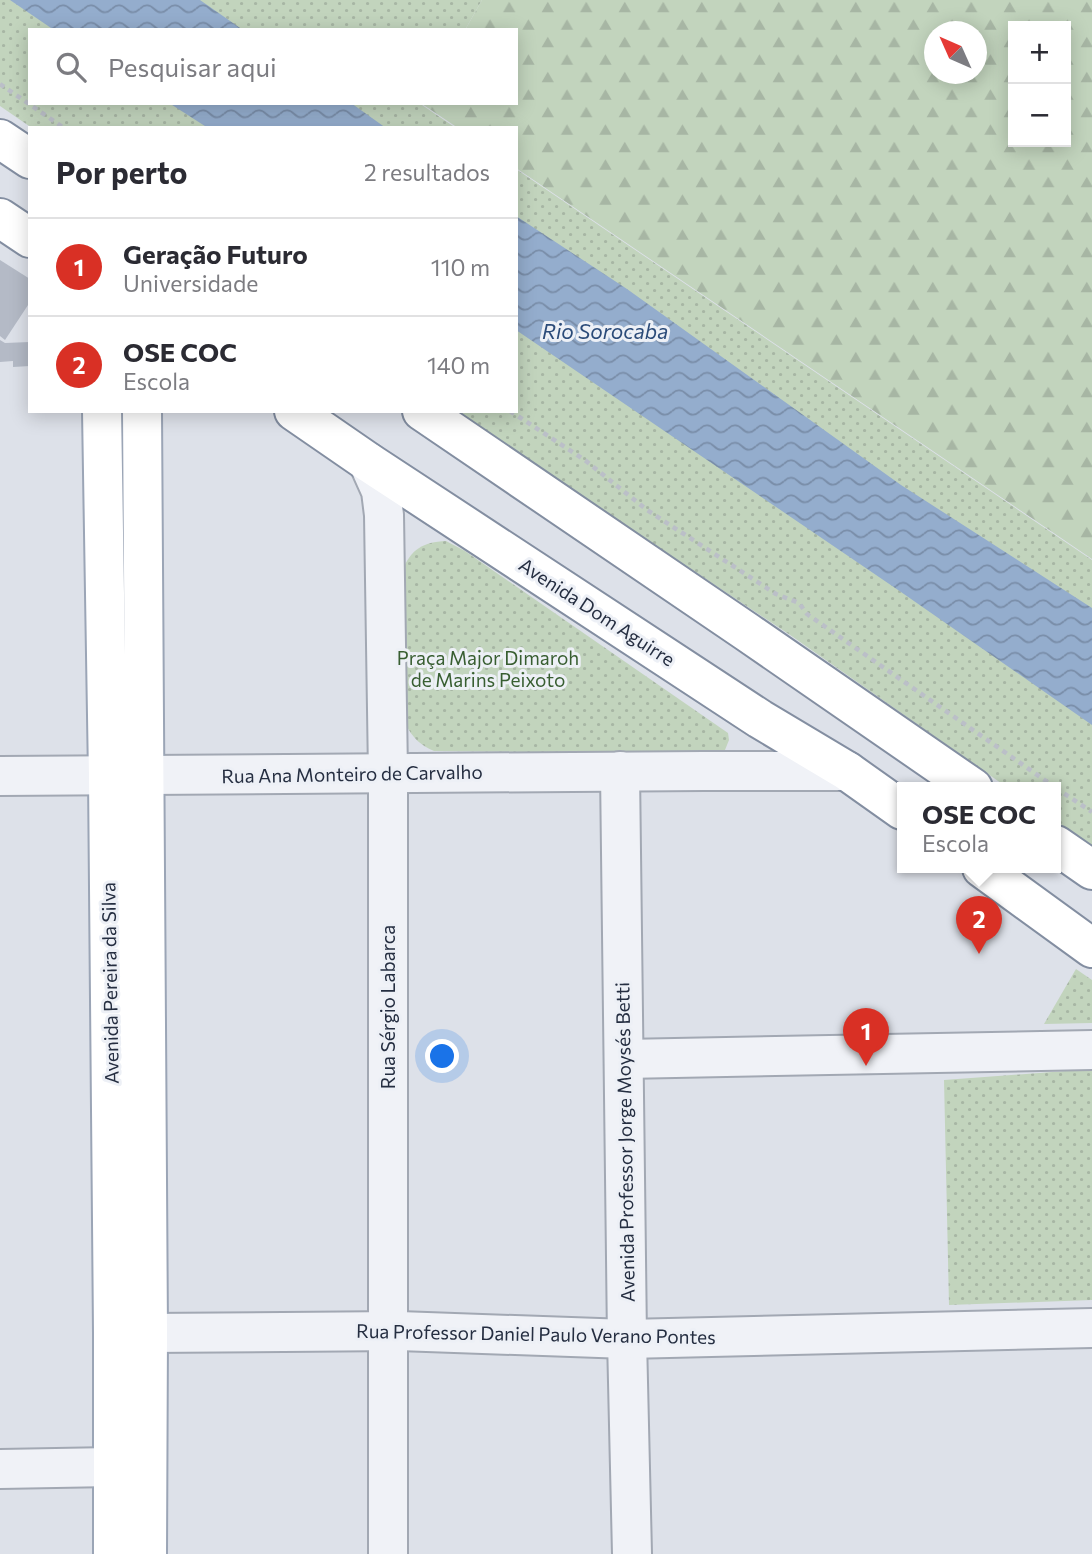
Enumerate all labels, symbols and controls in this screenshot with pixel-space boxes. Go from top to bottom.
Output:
north arrow [924,21,987,84]
map controls [1008,21,1071,147]
button: + [1008,21,1071,84]
search box [28,28,518,105]
icon: search [52,48,90,86]
text: Pesquisar aqui [108,51,277,82]
button: − [1008,84,1071,147]
text: Por perto [56,153,188,190]
text: 2 resultados [364,158,490,186]
text: Geração Futuro [123,238,308,269]
text: 1 [74,253,84,281]
text: 110 m [431,253,490,281]
text: Universidade [123,269,258,297]
water label: Rio Sorocaba [542,318,668,343]
text: OSE COC [123,336,237,367]
text: 2 [72,351,86,379]
text: 140 m [427,351,490,379]
text: Escola [123,367,190,395]
street label: Avenida Dom Aguirre [515,553,679,671]
park label: Praça Major Dimaroh de Marins Peixoto [397,646,579,691]
street label: Rua Ana Monteiro de Carvalho [221,760,483,787]
popup [897,782,1061,873]
text: OSE COC [922,798,1036,829]
text: Escola [922,829,989,857]
street label: Avenida Pereira da Silva [96,882,123,1084]
pin: 2 [956,896,1002,954]
street label: Rua Sérgio Labarca [376,925,399,1089]
street label: Avenida Professor Jorge Moysés Betti [610,982,639,1302]
pin: 1 [843,1008,889,1066]
your location [425,1039,459,1073]
street label: Rua Professor Daniel Paulo Verano Pontes [356,1319,716,1348]

